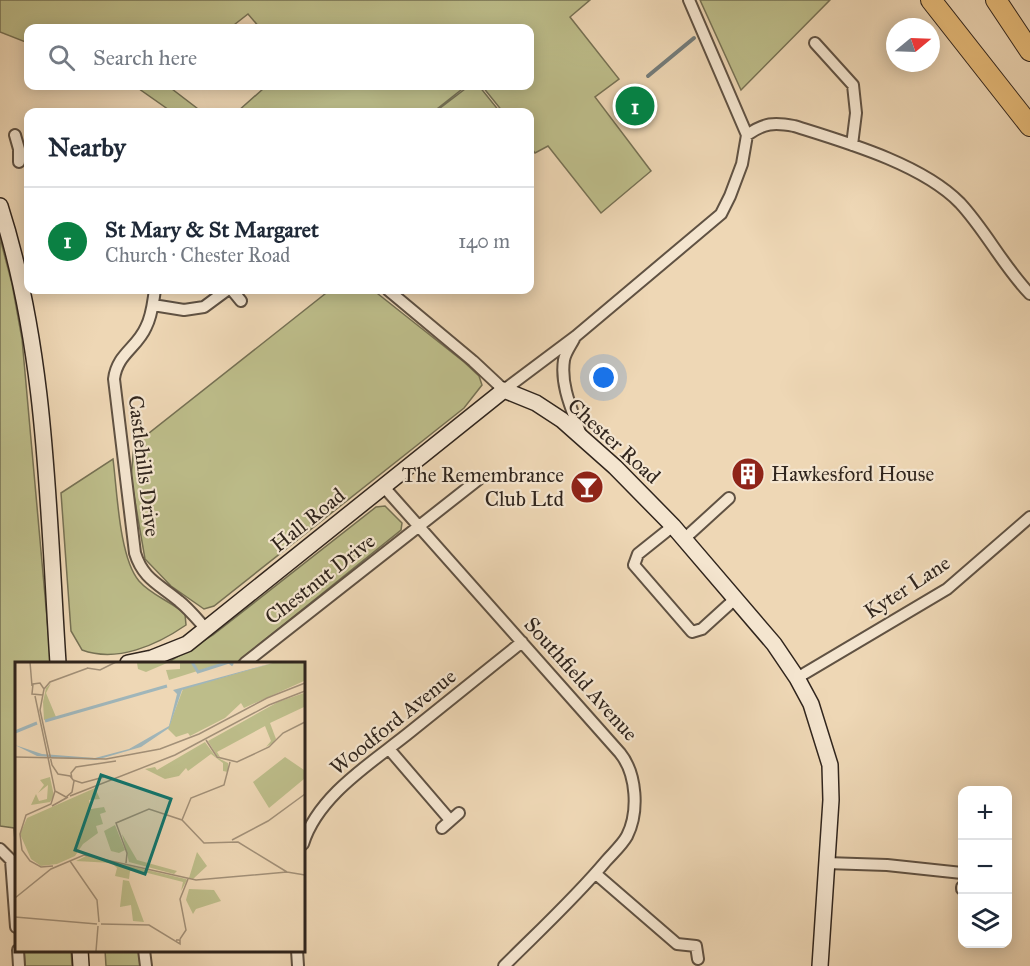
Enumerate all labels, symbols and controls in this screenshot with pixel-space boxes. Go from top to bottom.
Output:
north arrow [886,18,940,72]
search box [24,24,534,90]
icon: search [45,41,78,74]
text: Search here [93,44,197,71]
pin: 1 [616,84,654,128]
text: Nearby [48,131,126,163]
text: St Mary & St Margaret [105,216,319,243]
text: 1 [64,229,71,253]
text: 140 m [458,229,510,253]
text: Church · Chester Road [105,243,290,267]
your location [589,363,618,392]
street label: Chester Road [562,393,666,490]
street label: Castlehills Drive [122,394,166,538]
building icon: Hawkesford House [730,456,766,492]
place label: Hawkesford House [771,461,934,487]
place label: The Remembrance Club Ltd [402,462,564,512]
bar icon: The Remembrance Club Ltd [569,469,605,505]
street label: Hall Road [266,482,351,558]
street label: Chestnut Drive [260,528,380,630]
street label: Kyter Lane [859,550,955,624]
street label: Southfield Avenue [519,612,644,747]
inset map [15,662,304,951]
street label: Woodford Avenue [325,663,461,781]
map controls [958,786,1012,948]
button: + [958,786,1012,840]
button: − [958,840,1012,894]
button: layers [958,894,1012,948]

